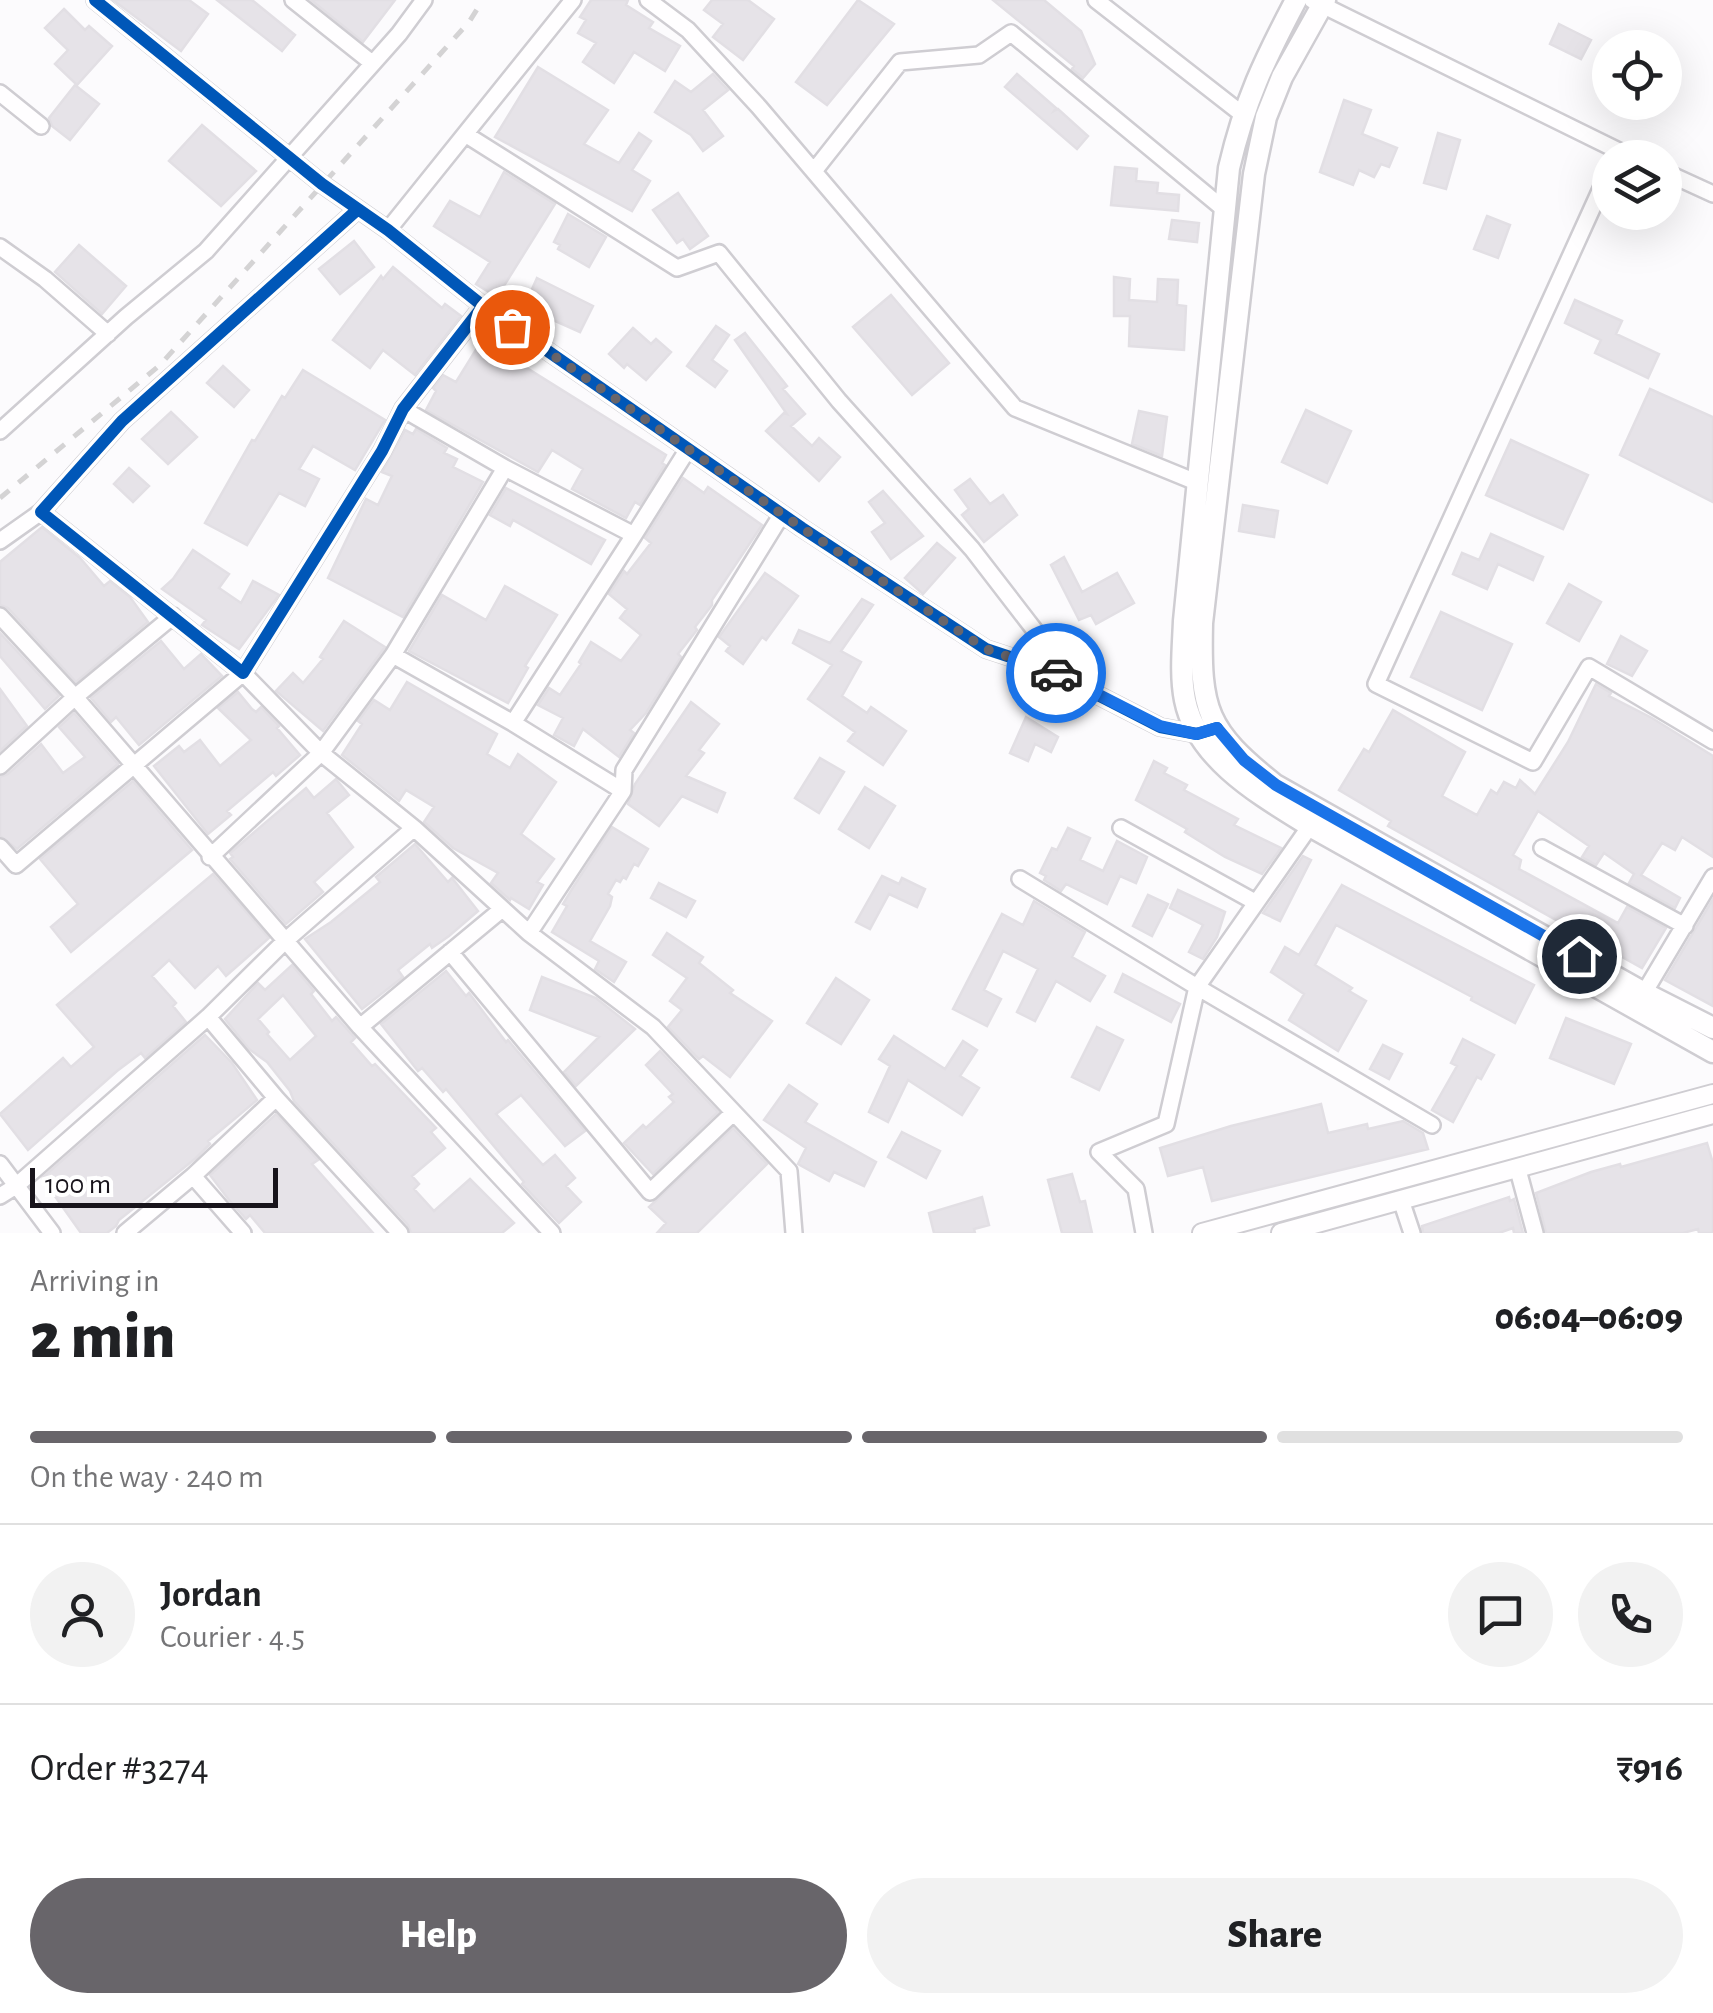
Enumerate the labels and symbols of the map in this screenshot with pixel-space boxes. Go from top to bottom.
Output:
pin [470,285,555,370]
courier [1006,623,1106,723]
pin [1537,914,1622,999]
scale bar [30,1163,278,1208]

